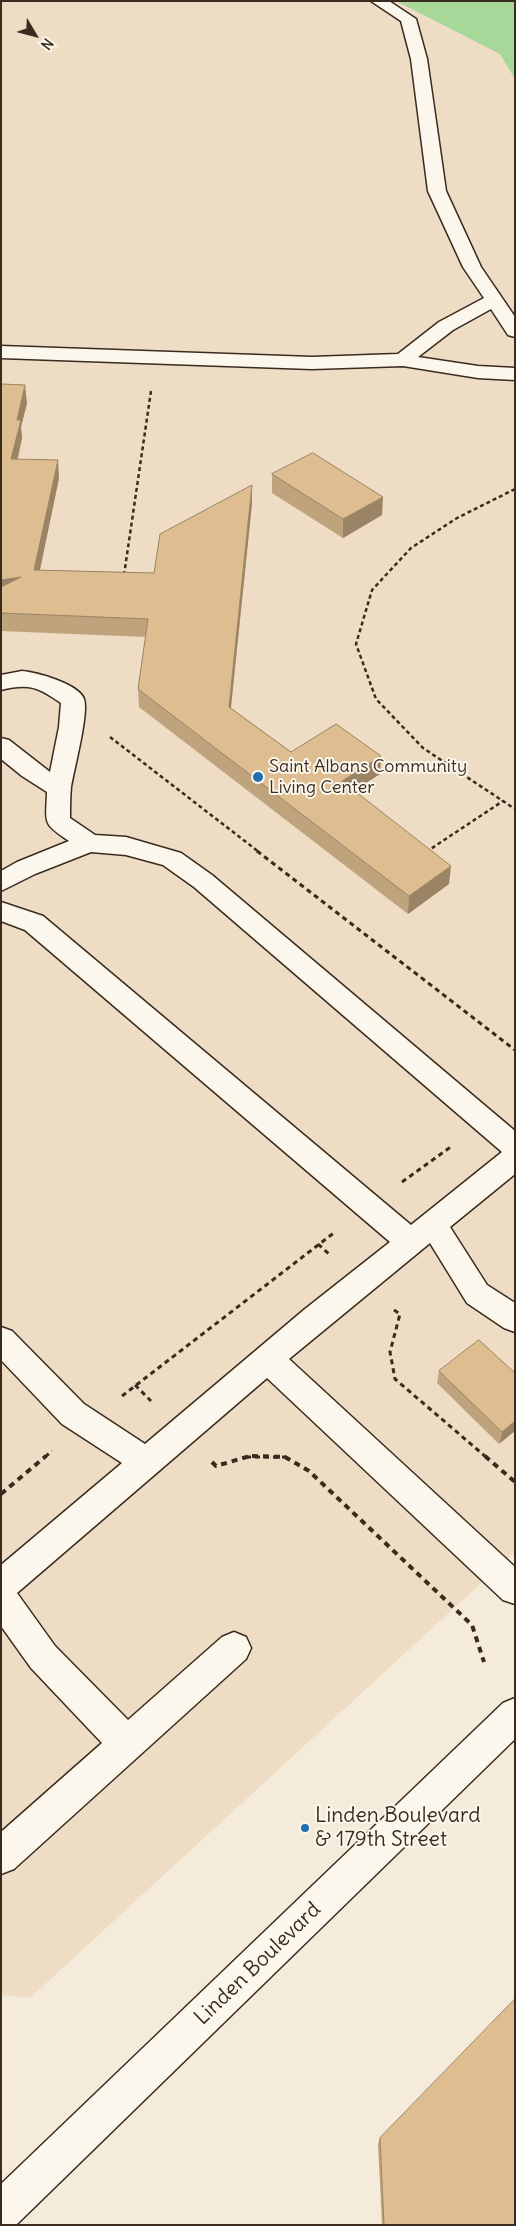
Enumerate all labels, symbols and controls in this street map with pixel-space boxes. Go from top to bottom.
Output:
north arrow [10,10,60,60]
text: N [37,35,57,53]
place label: Saint Albans Community Living Center [269,756,467,799]
marker: Saint Albans Community Living Center [251,770,265,784]
place label: Linden Boulevard & 179th Street [315,1803,481,1853]
marker: Linden Boulevard & 179th Street [299,1822,311,1834]
street label: Linden Boulevard [190,1897,326,2031]

